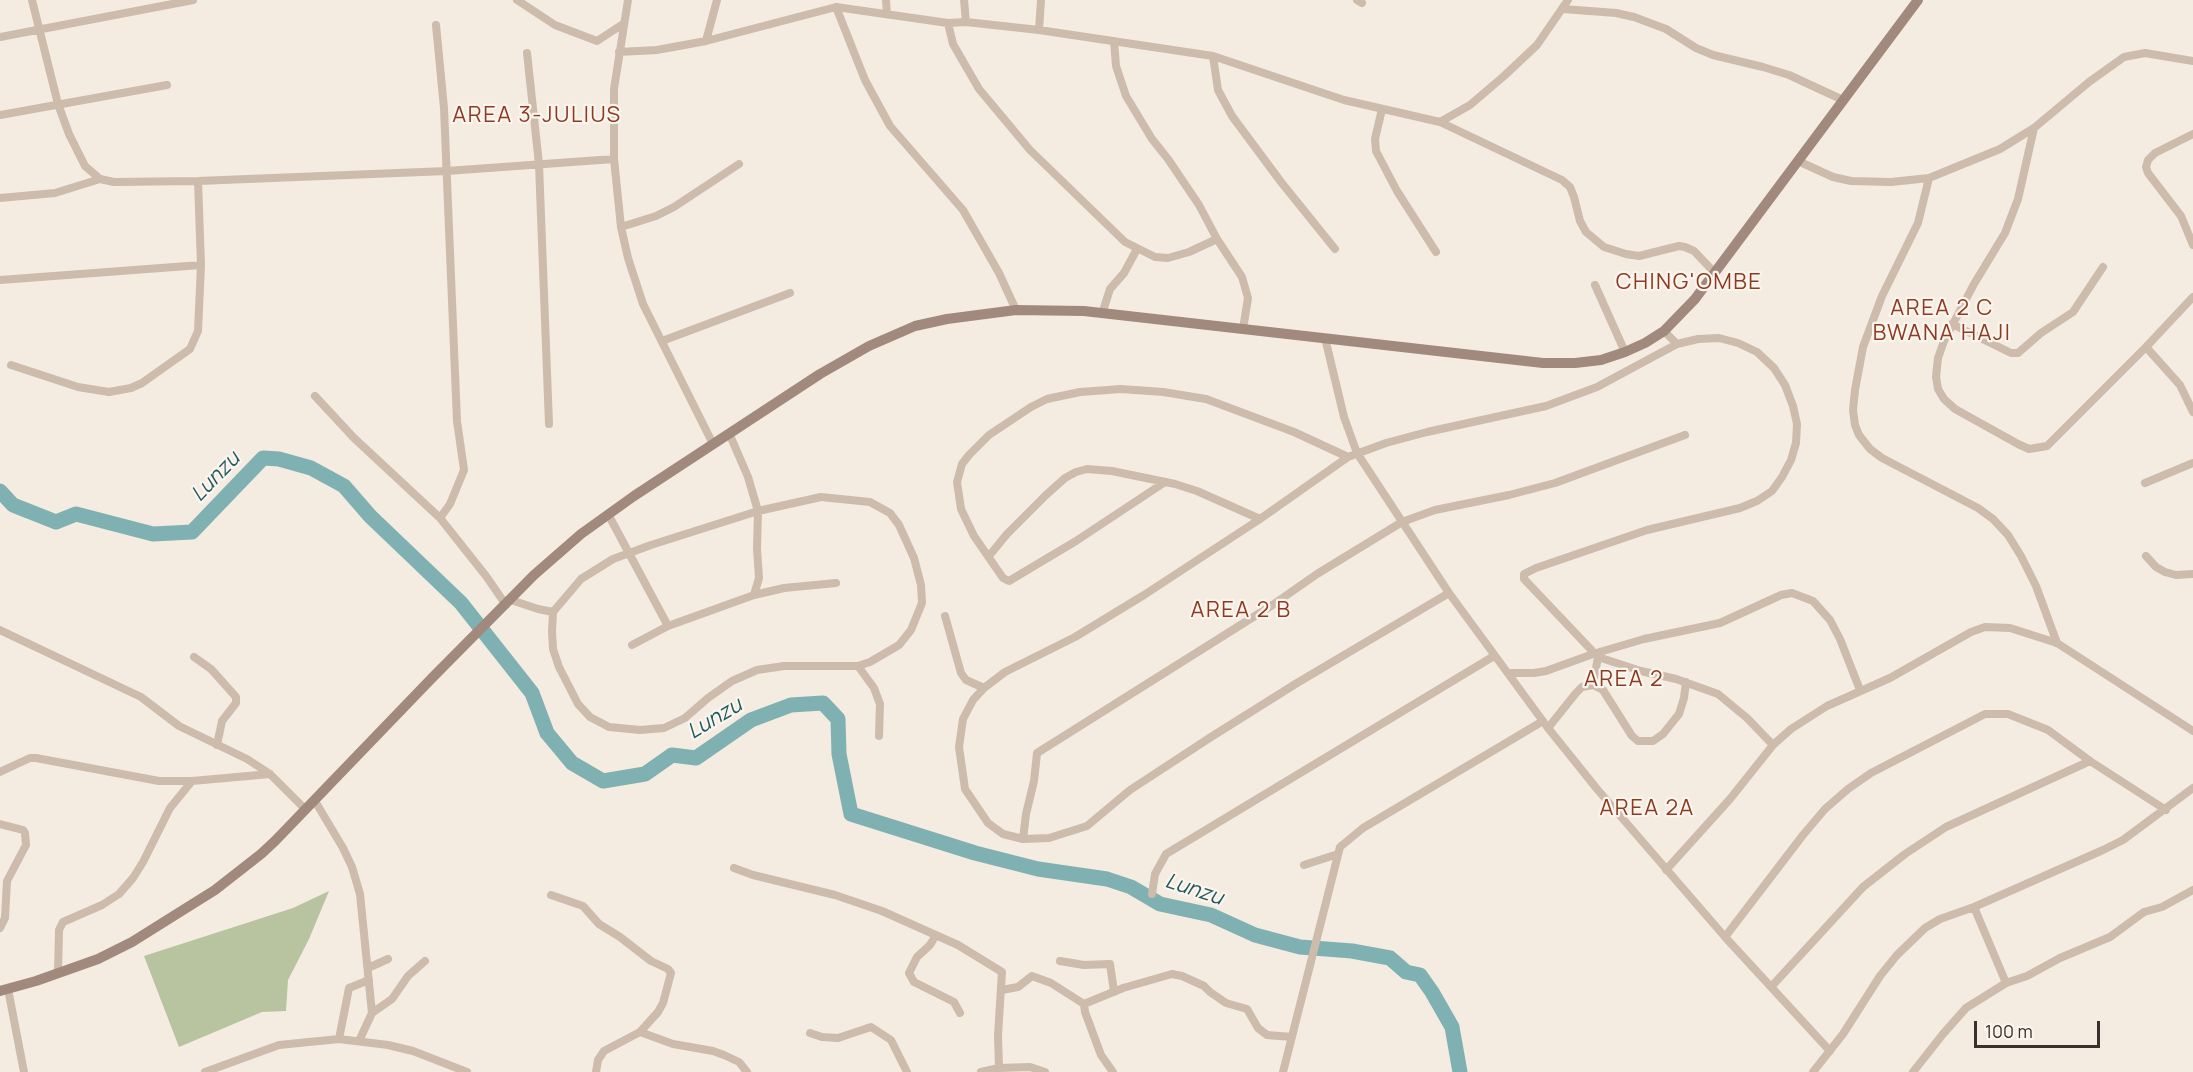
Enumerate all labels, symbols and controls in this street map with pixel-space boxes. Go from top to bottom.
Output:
district label: AREA 3-JULIUS [452,103,622,129]
district label: CHING'OMBE [1616,270,1762,296]
district label: AREA 2 C BWANA HAJI [1873,296,2011,348]
water label: Lunzu [186,447,246,507]
district label: AREA 2 B [1190,598,1292,624]
district label: AREA 2 [1584,667,1664,693]
water label: Lunzu [683,693,747,745]
district label: AREA 2A [1599,796,1695,822]
water label: Lunzu [1162,869,1226,911]
scale bar [1977,1009,2103,1047]
text: 100 m [1985,1019,2033,1043]

